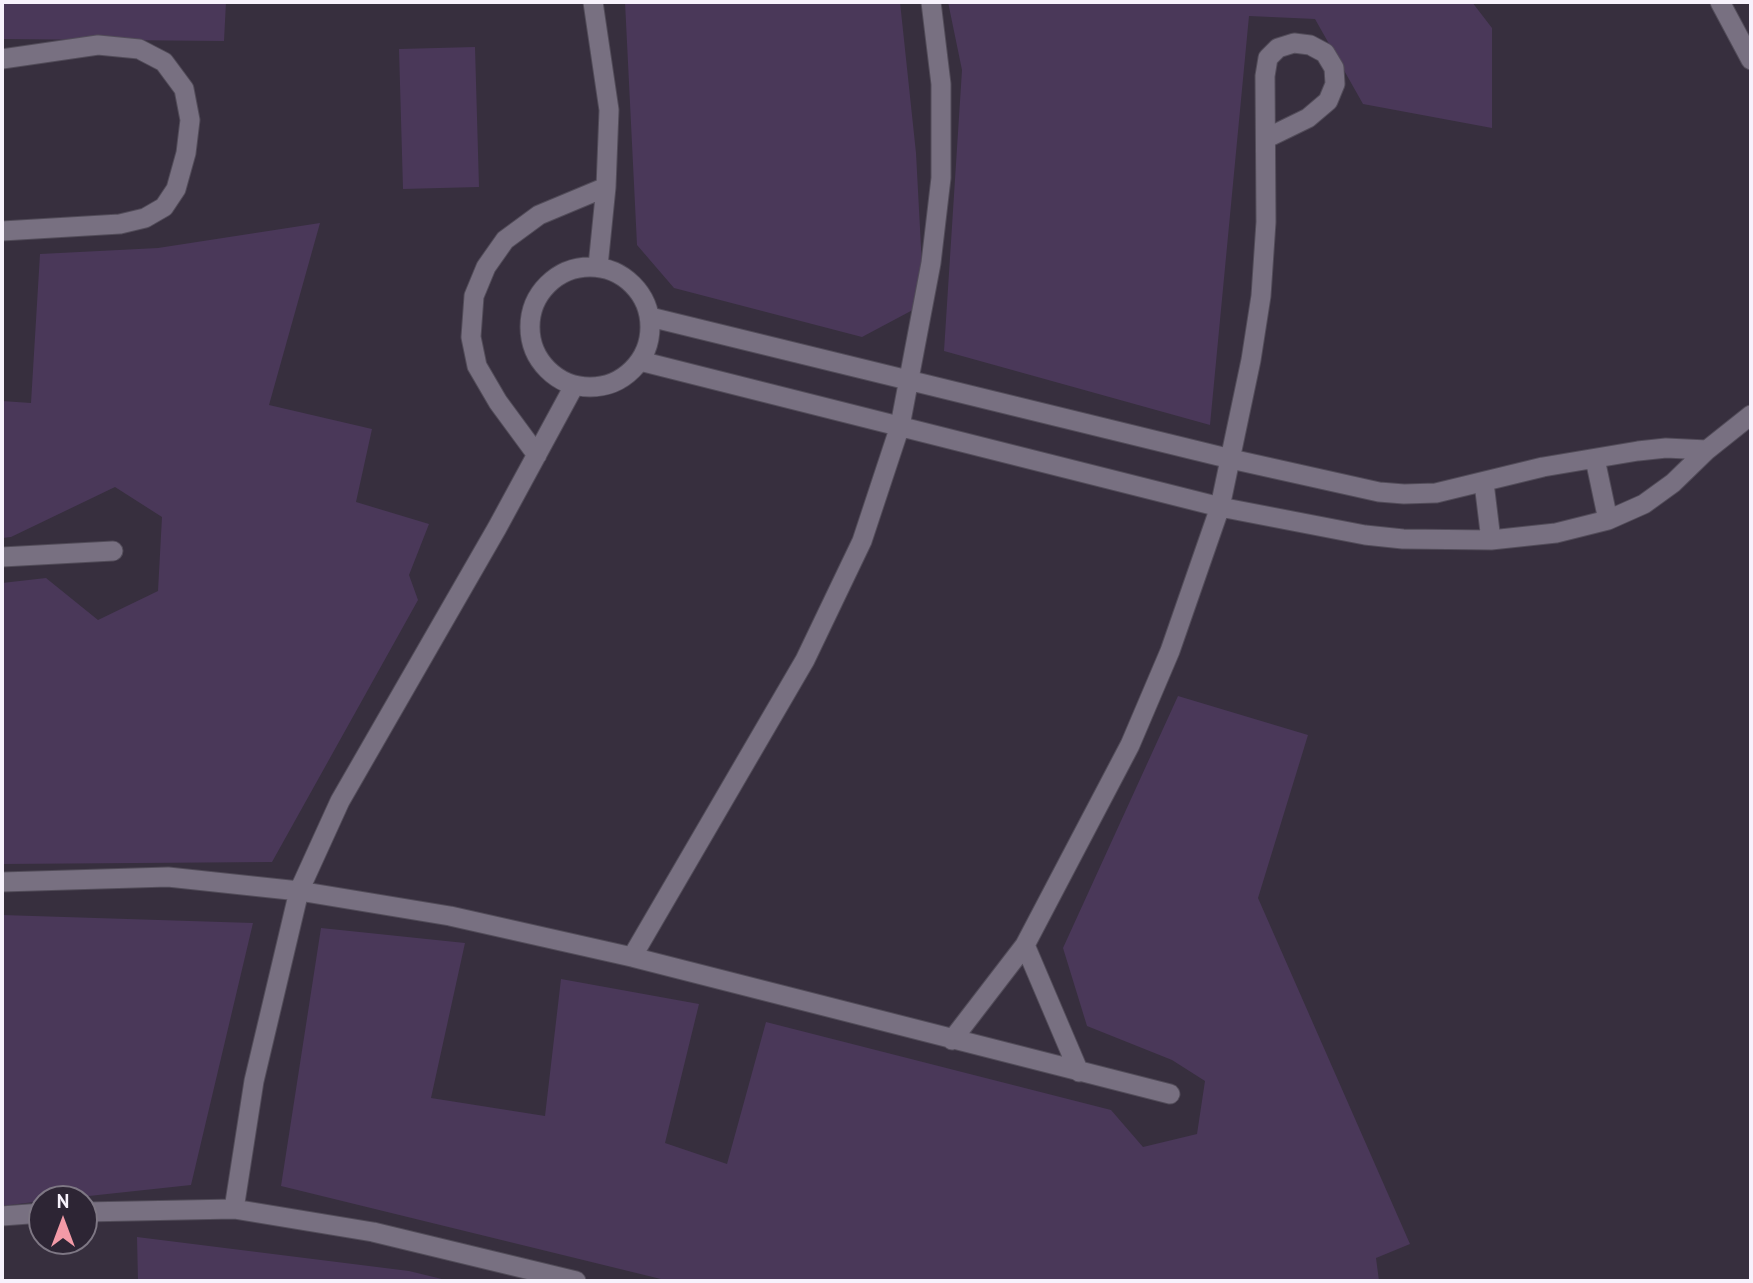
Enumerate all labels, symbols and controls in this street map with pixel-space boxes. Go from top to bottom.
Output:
north arrow [28,1185,98,1255]
text: N [57,1189,69,1213]

